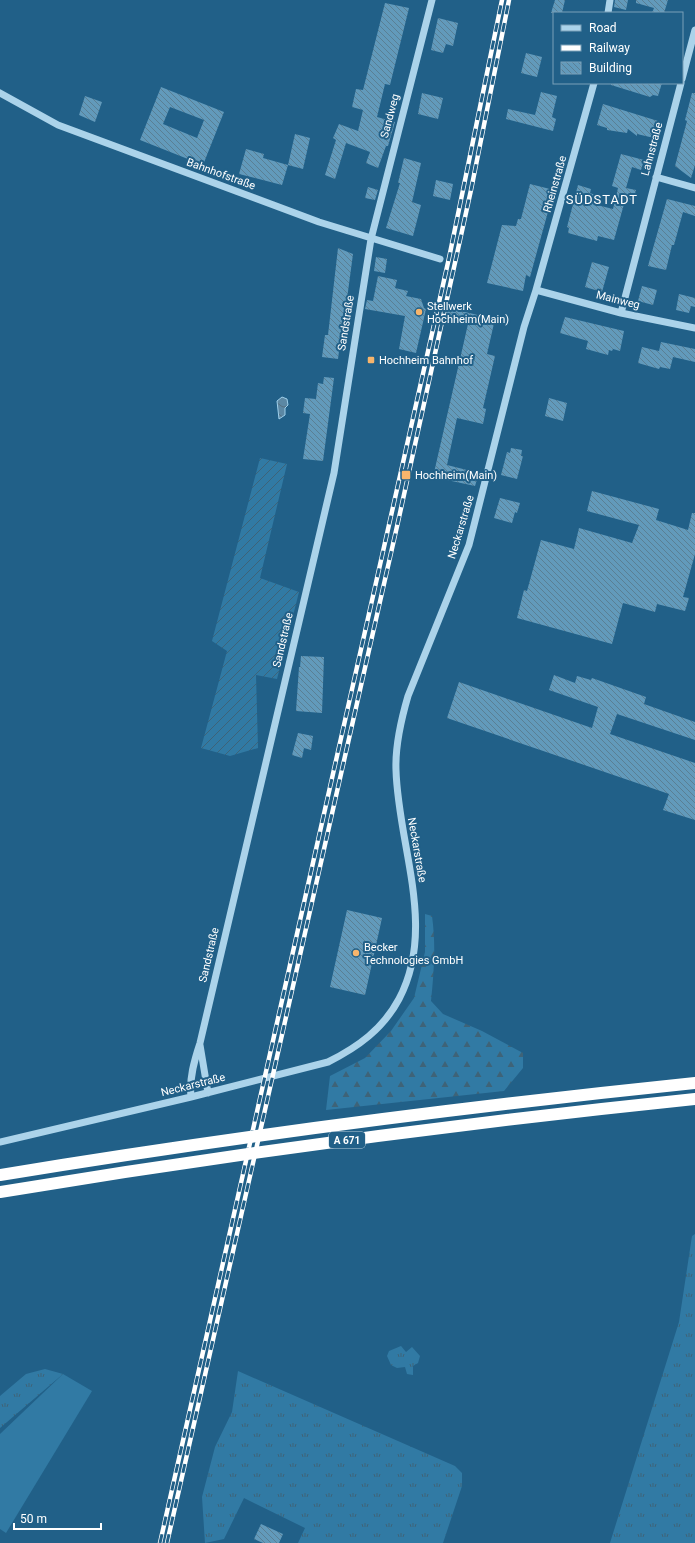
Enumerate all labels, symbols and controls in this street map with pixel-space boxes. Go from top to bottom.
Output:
legend [553,12,683,84]
text: Road [589,21,617,35]
text: Railway [589,41,630,55]
text: Building [589,61,632,75]
street label: Sandweg [378,93,402,139]
street label: Lahnstraße [639,121,665,177]
street label: Rheinstraße [541,154,569,214]
street label: Bahnhofstraße [185,156,257,193]
district label: SÜDSTADT [566,192,638,207]
street label: Mainweg [595,288,641,312]
street label: Sandstraße [335,294,357,352]
place label: Stellwerk Hochheim(Main) [427,300,509,326]
marker: Stellwerk Hochheim(Main) [414,307,424,317]
place label: Hochheim Bahnhof [379,354,473,367]
marker: Hochheim Bahnhof [366,355,376,365]
marker: Hochheim(Main) [400,469,412,481]
place label: Hochheim(Main) [415,469,497,482]
street label: Neckarstraße [445,493,477,560]
street label: Sandstraße [270,611,296,669]
street label: Neckarstraße [405,816,429,884]
street label: Sandstraße [196,926,222,984]
place label: Becker Technologies GmbH [364,941,463,967]
marker: Becker Technologies GmbH [351,948,361,958]
street label: Neckarstraße [159,1071,227,1099]
road number: A 671 [329,1132,365,1148]
scale bar [14,1505,101,1531]
text: 50 m [20,1512,47,1526]

